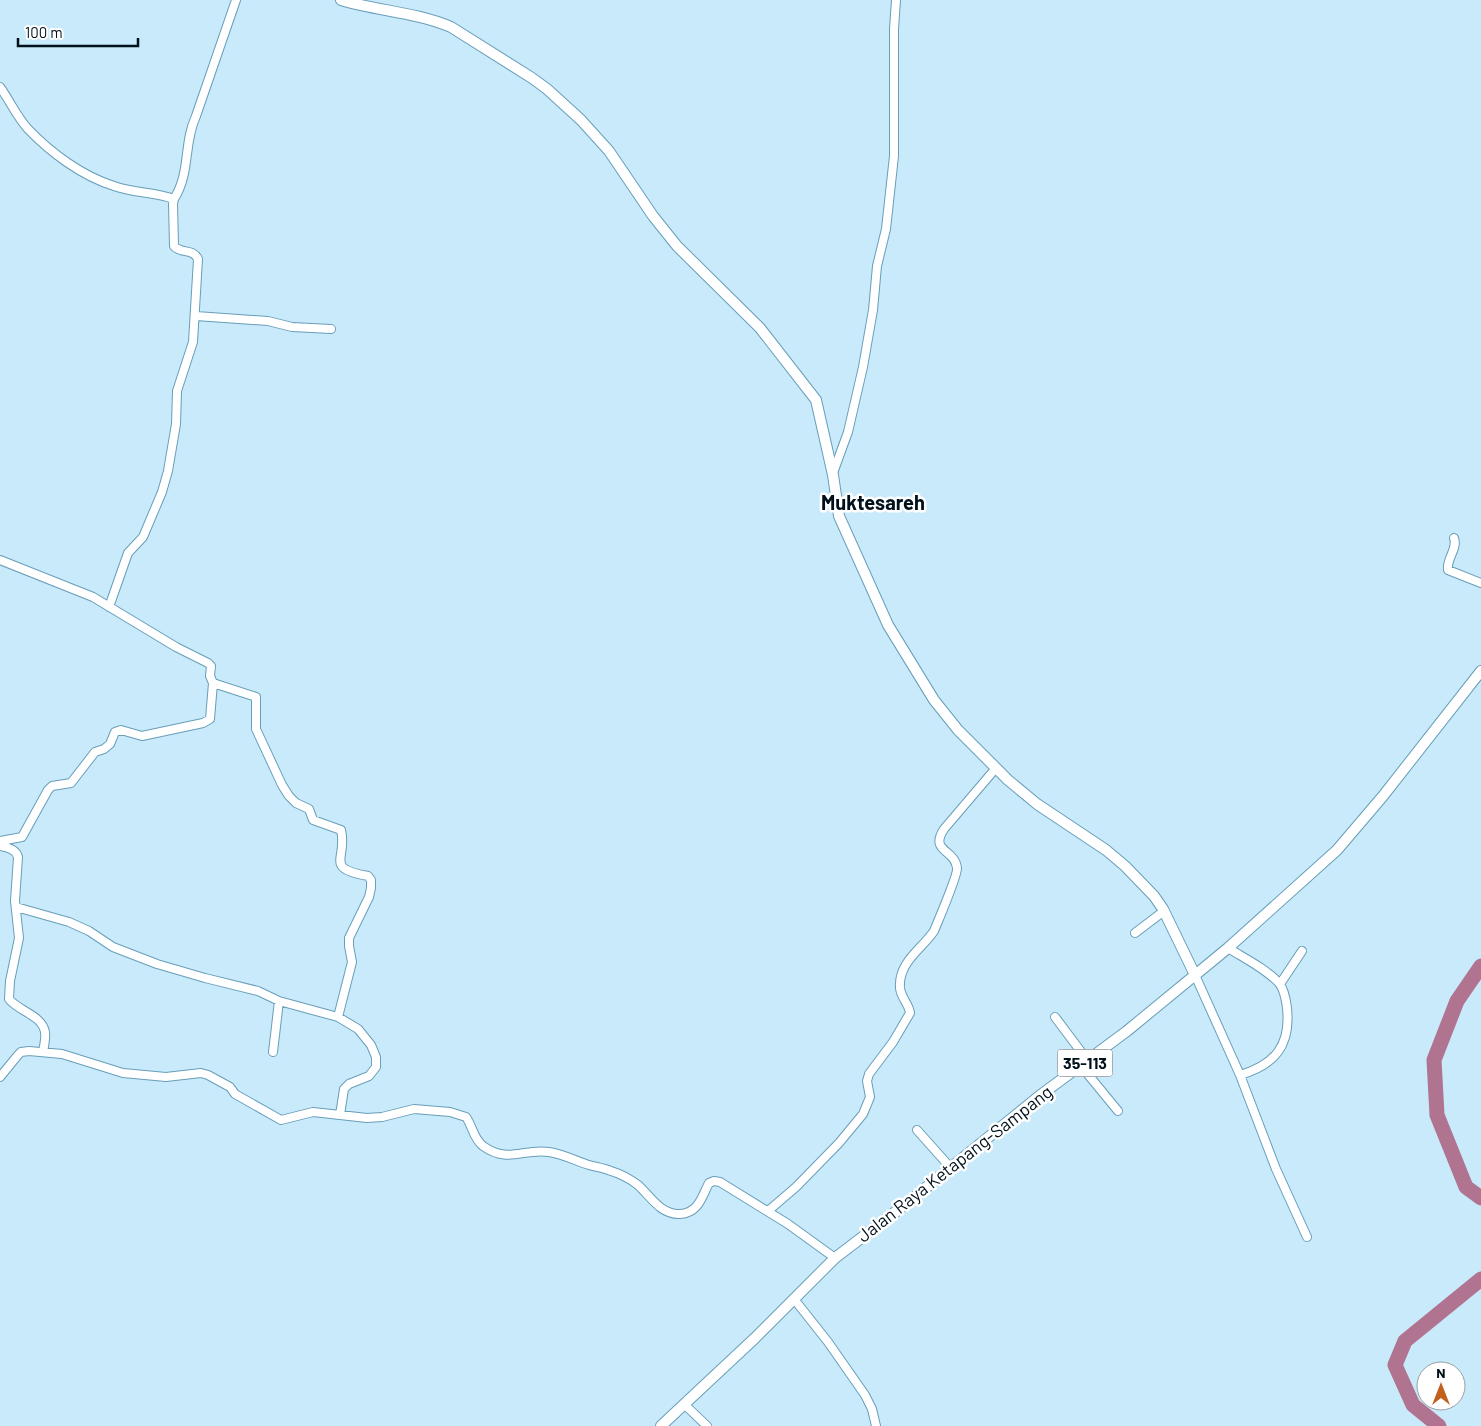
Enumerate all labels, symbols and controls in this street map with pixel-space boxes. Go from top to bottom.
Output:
scale bar [18,15,138,47]
text: 100 m [25,23,63,41]
district label: Muktesareh [821,490,925,514]
road number: 35-113 [1058,1050,1112,1076]
street label: Jalan Raya Ketapang-Sampang [852,1080,1056,1246]
north arrow [1416,1361,1466,1411]
text: N [1436,1364,1446,1381]

